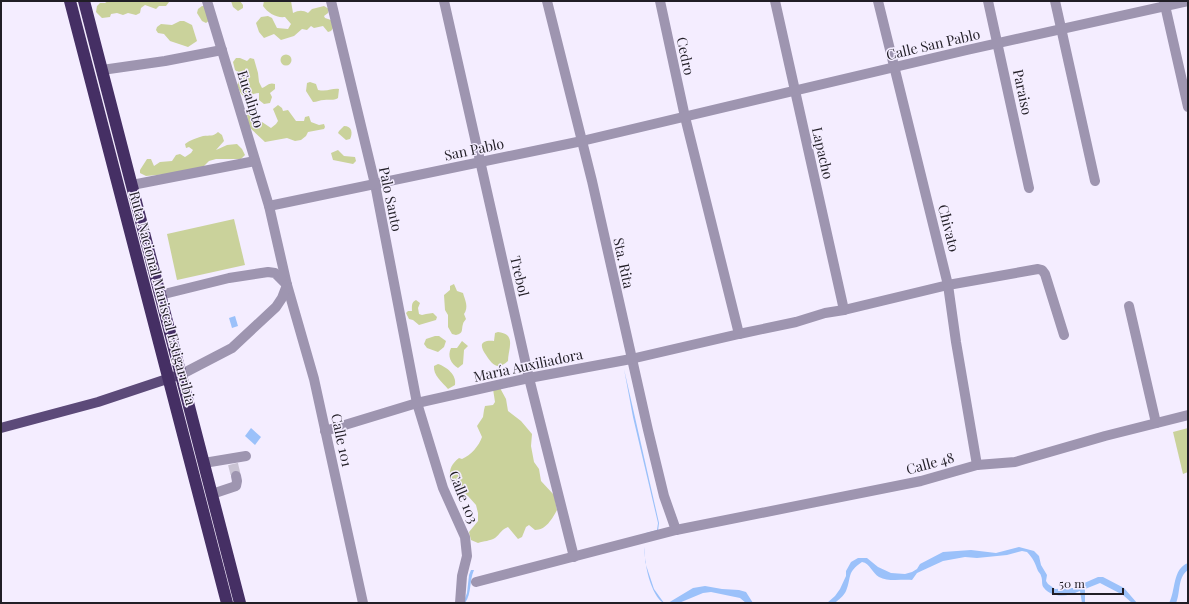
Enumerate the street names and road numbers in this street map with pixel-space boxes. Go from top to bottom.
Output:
street label: Calle San Pablo [884,24,982,64]
street label: Cedro [673,35,699,77]
street label: Paraiso [1009,67,1037,117]
street label: Eucalipto [233,68,269,130]
street label: Lapacho [808,125,838,181]
street label: San Pablo [442,133,506,165]
street label: Palo Santo [375,165,407,233]
street label: Ruta Nacional Mariscal Estigarribia [125,189,201,407]
street label: Chivato [934,202,964,254]
street label: Sta. Rita [609,236,639,290]
street label: Trebol [506,254,534,298]
street label: María Auxiliadora [472,344,584,386]
street label: Calle 101 [327,412,357,468]
street label: Calle 48 [904,447,956,479]
street label: Calle 103 [445,468,483,526]

